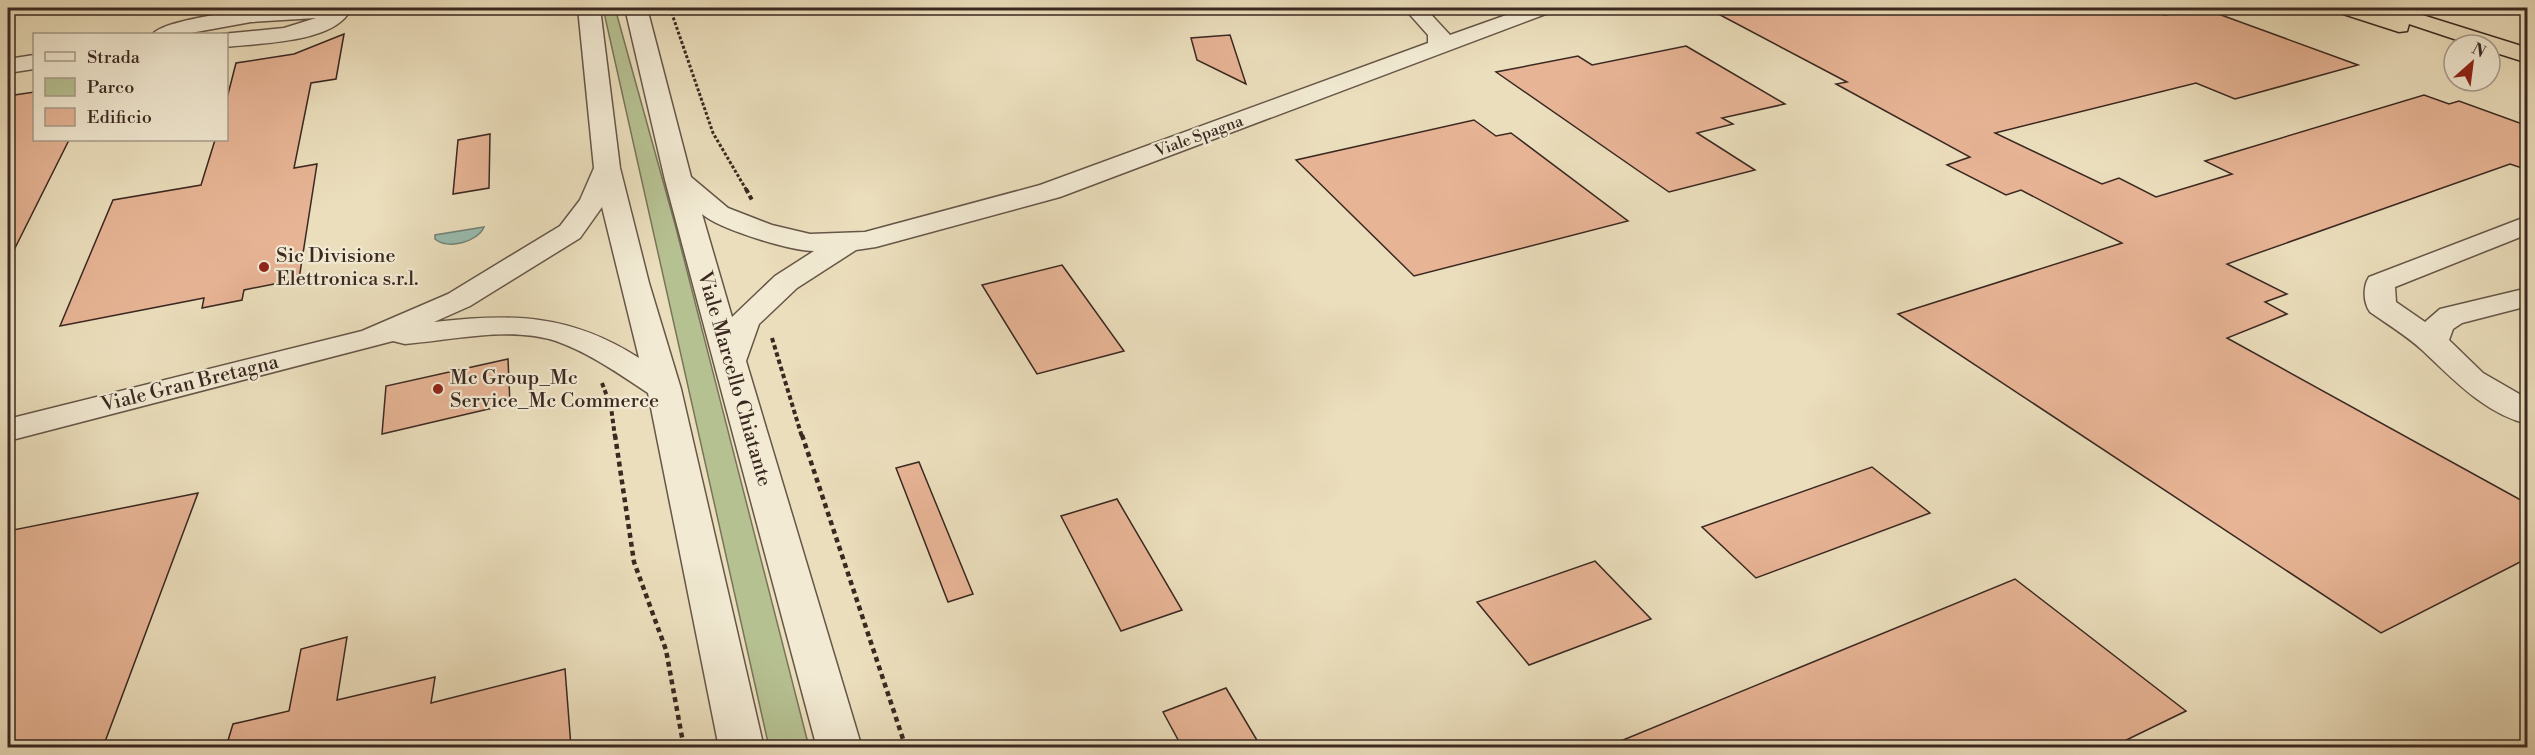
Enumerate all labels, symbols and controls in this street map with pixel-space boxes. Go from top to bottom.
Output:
legend [33,33,228,141]
north arrow [2442,33,2502,93]
text: N [2468,39,2489,63]
text: Strada [87,46,141,69]
text: Parco [87,76,134,99]
text: Edificio [87,106,152,129]
street label: Viale Spagna [1151,110,1247,162]
place label: Sic Divisione Elettronica s.r.l. [276,244,419,292]
marker: Sic Divisione Elettronica s.r.l. [257,260,271,274]
street label: Viale Marcello Chiatante [691,268,777,489]
street label: Viale Gran Bretagna [98,350,282,418]
place label: Mc Group_Mc Service_Mc Commerce [450,366,659,414]
marker: Mc Group_Mc Service_Mc Commerce [431,382,445,396]

